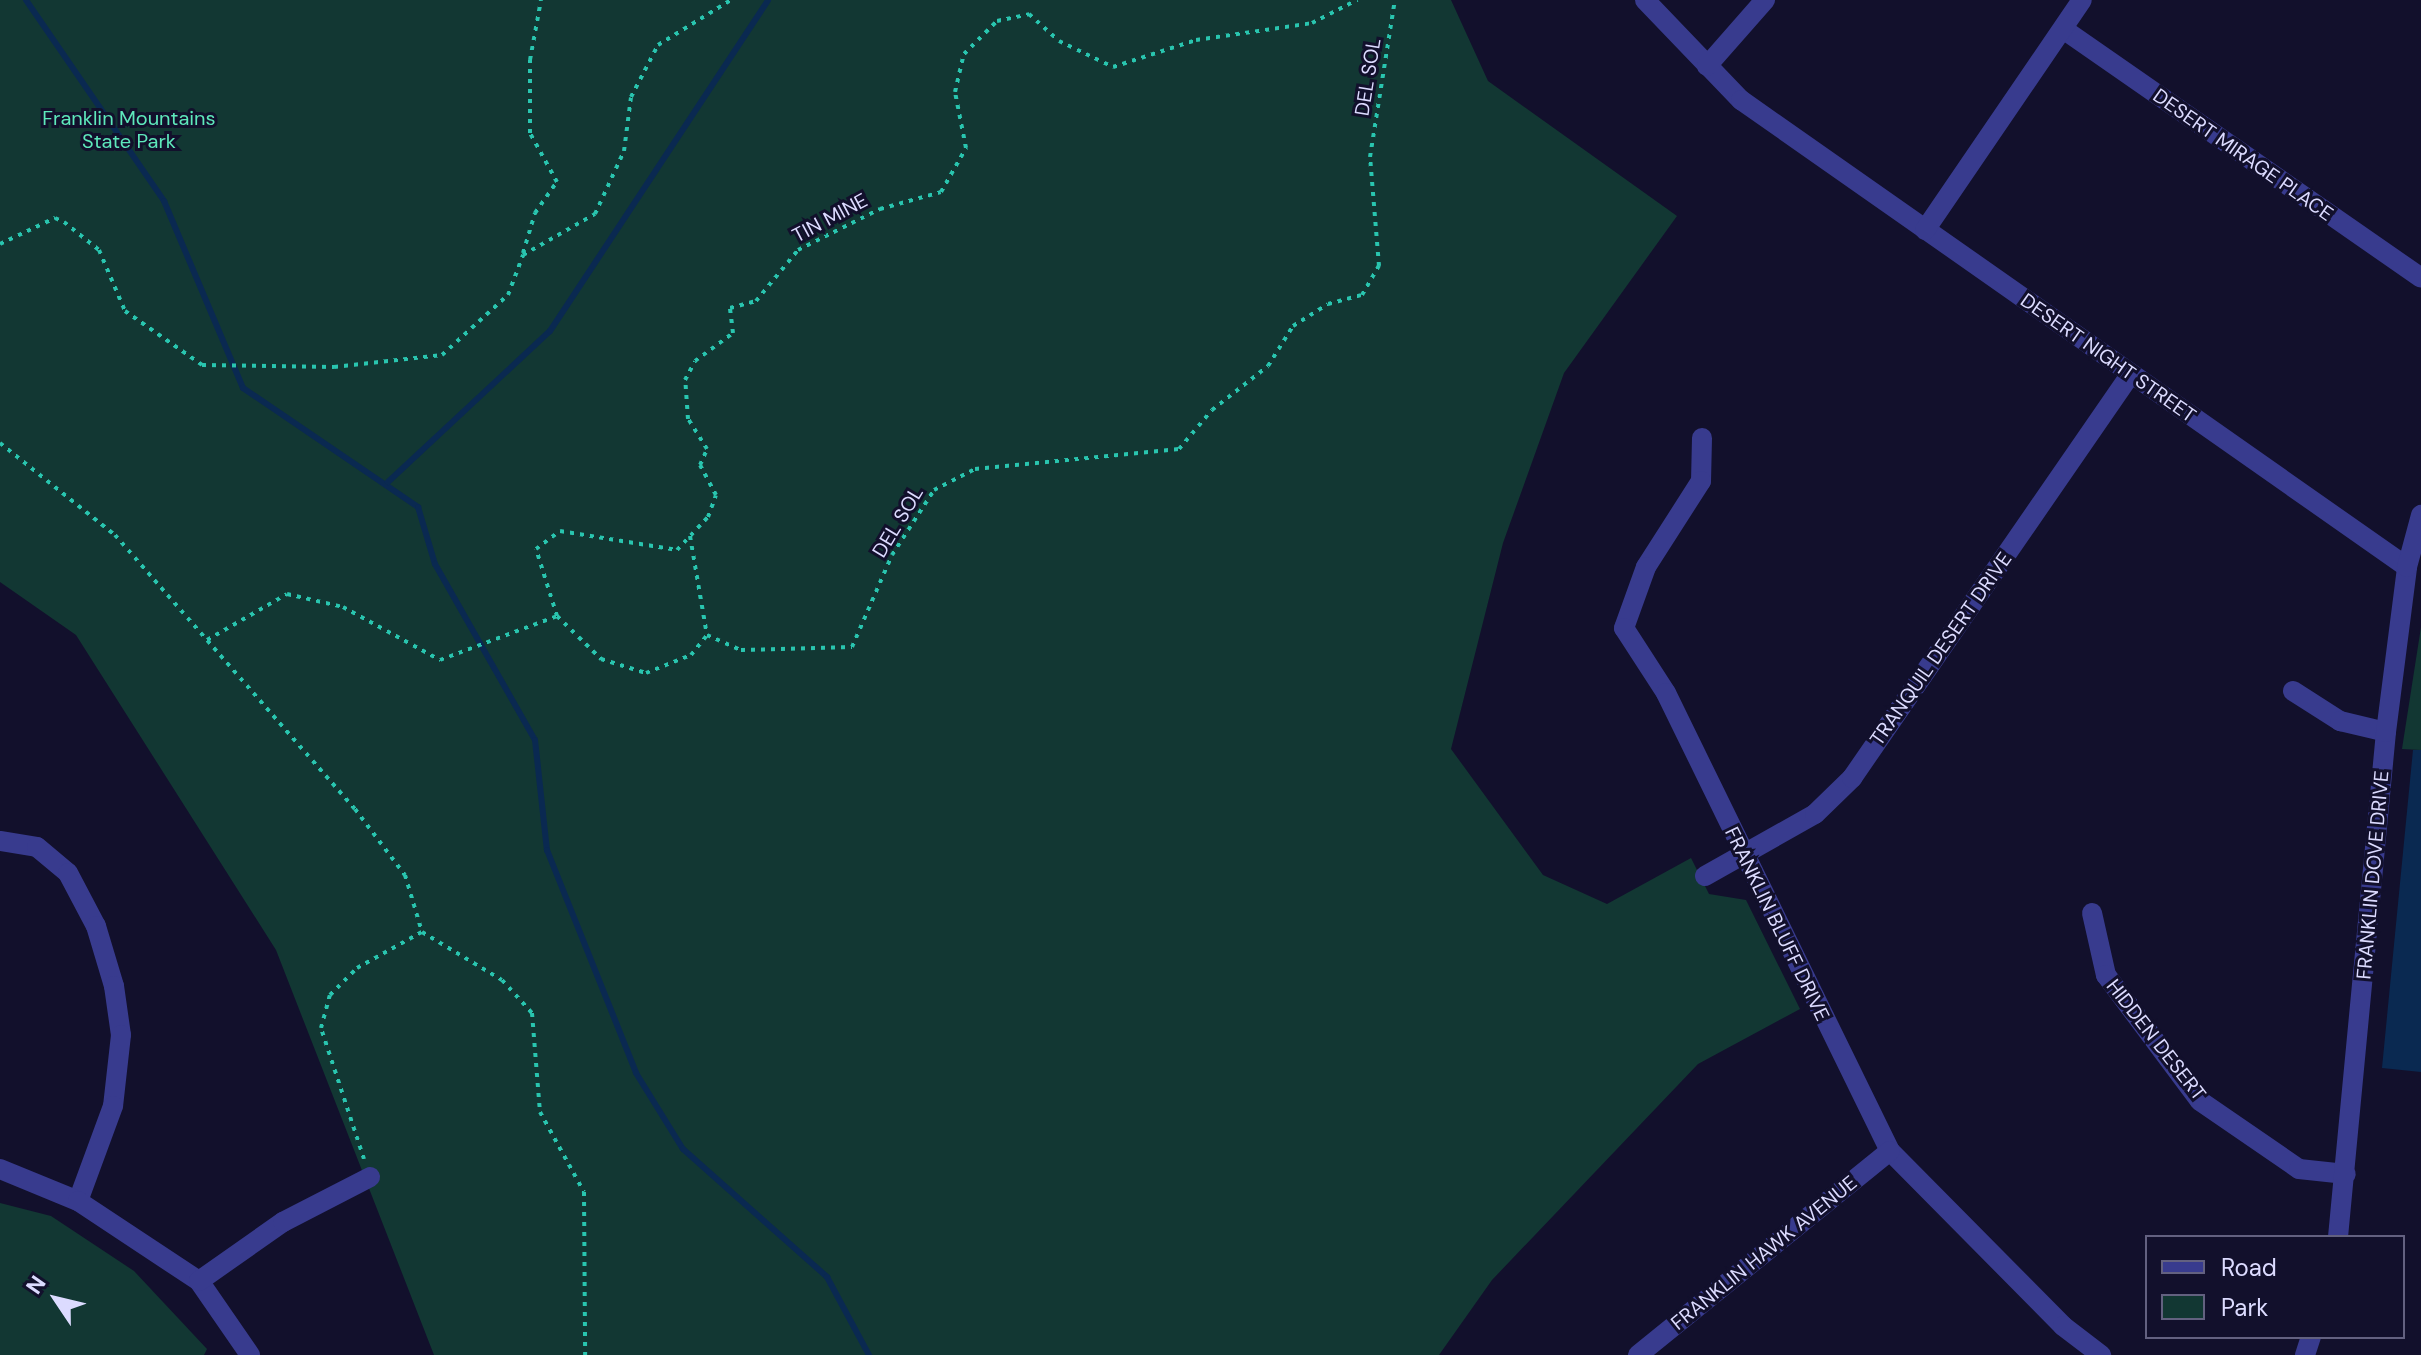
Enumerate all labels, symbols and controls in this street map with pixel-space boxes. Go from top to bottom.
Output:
street label: DEL SOL [1350,36,1386,118]
street label: DESERT MIRAGE PLACE [2148,84,2338,226]
park label: Franklin Mountains State Park [42,106,216,153]
street label: TIN MINE [788,188,872,248]
street label: DESERT NIGHT STREET [2016,288,2200,428]
street label: DEL SOL [867,482,929,562]
street label: TRANQUIL DESERT DRIVE [1865,548,2017,750]
street label: FRANKLIN DOVE DRIVE [2352,770,2394,980]
street label: FRANKLIN BLUFF DRIVE [1720,823,1834,1025]
street label: HIDDEN DESERT [2101,975,2211,1105]
street label: FRANKLIN HAWK AVENUE [1666,1171,1862,1335]
legend [2145,1235,2405,1339]
text: Road [2221,1252,2277,1283]
north arrow [16,1259,96,1339]
text: N [19,1270,52,1300]
text: Park [2221,1292,2268,1323]

